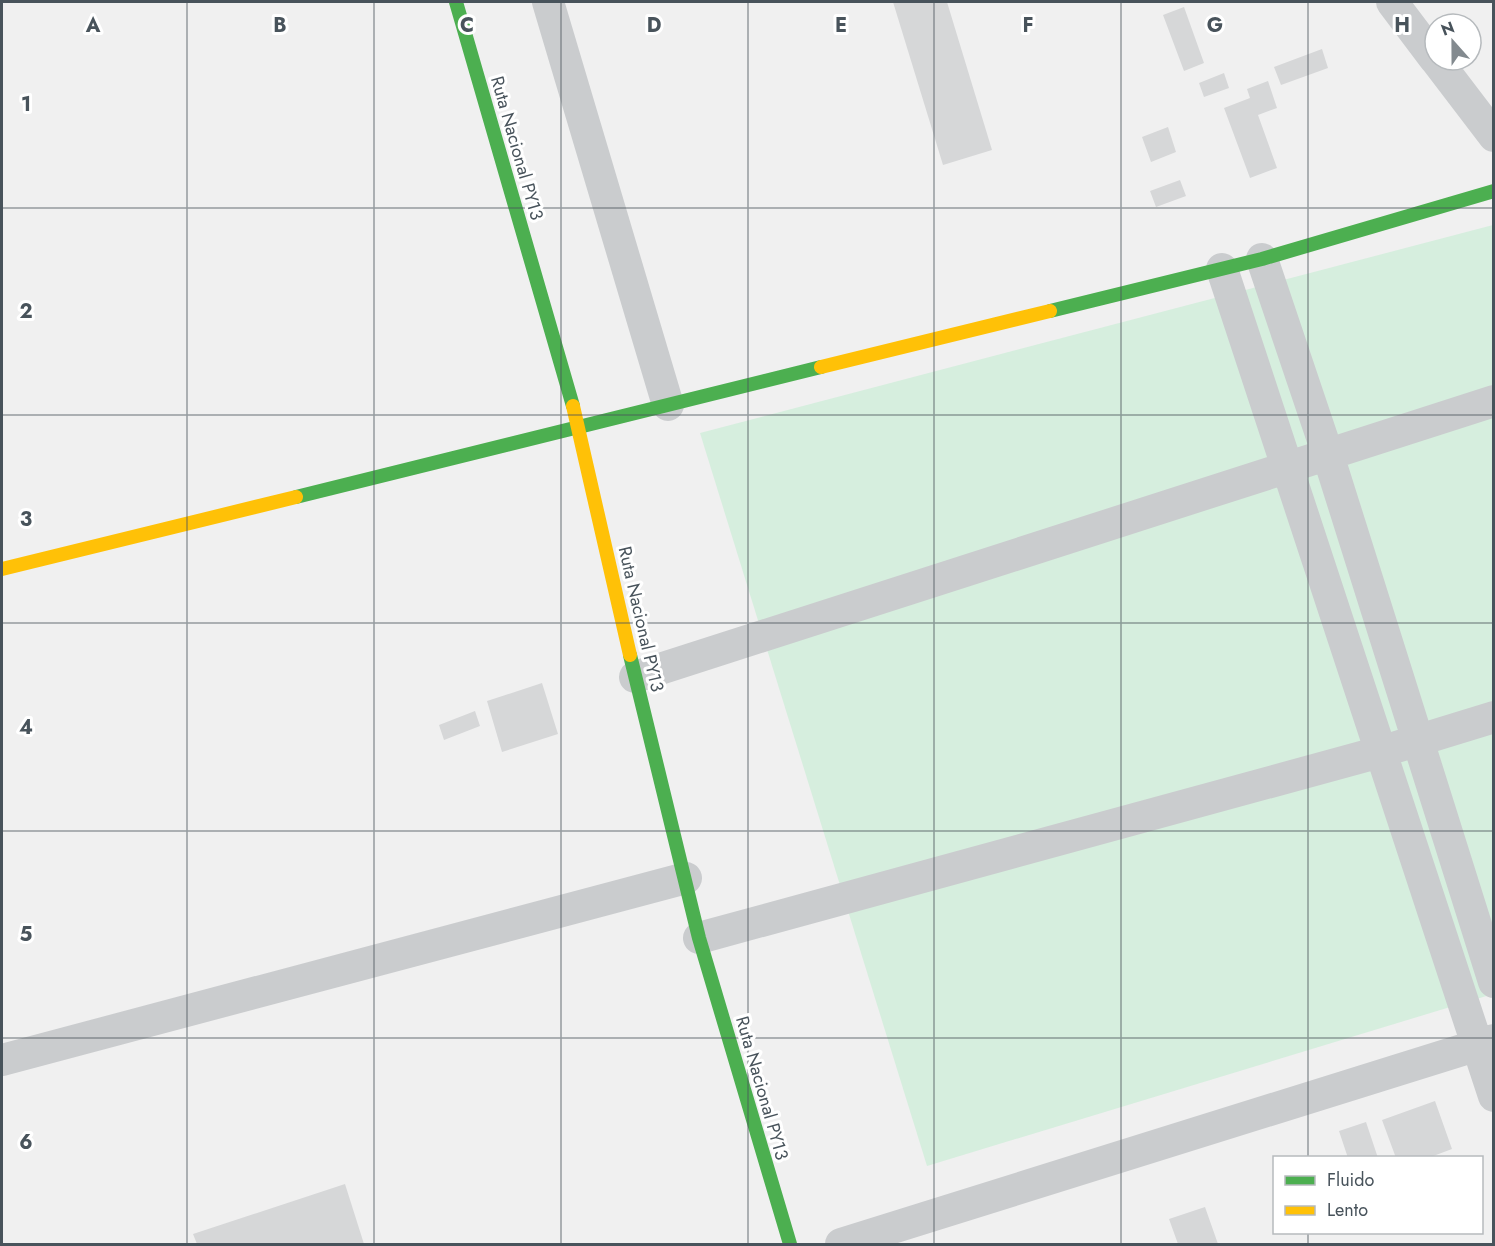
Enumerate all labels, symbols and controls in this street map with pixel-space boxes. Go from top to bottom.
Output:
text: A [85,11,101,40]
text: B [273,11,287,40]
text: C [460,11,474,40]
text: D [647,11,661,40]
text: E [835,11,847,40]
text: F [1022,11,1034,40]
text: G [1207,11,1223,40]
text: H [1394,11,1410,40]
north arrow [1423,12,1483,72]
text: N [1438,15,1458,41]
street label: Ruta Nacional PY13 [484,73,550,223]
text: 1 [21,90,31,119]
text: 2 [19,297,33,326]
text: 3 [20,505,32,534]
street label: Ruta Nacional PY13 [612,544,670,694]
text: 4 [19,713,33,742]
text: 5 [20,920,33,949]
street label: Ruta Nacional PY13 [729,1013,795,1163]
text: 6 [19,1128,33,1157]
legend [1273,1156,1483,1234]
text: Fluido [1327,1167,1375,1193]
text: Lento [1327,1197,1368,1223]

